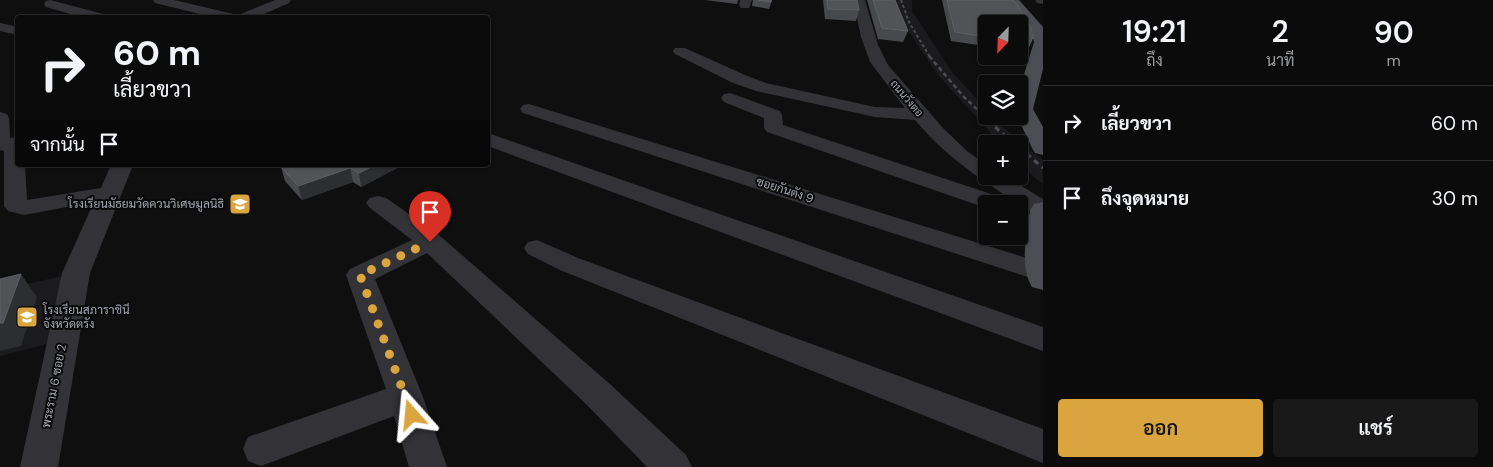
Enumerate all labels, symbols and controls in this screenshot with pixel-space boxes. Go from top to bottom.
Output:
text: 19:21 [1122,12,1187,51]
text: 2 [1272,12,1289,51]
text: 90 [1374,13,1414,52]
north arrow [978,15,1028,65]
map controls [978,15,1028,245]
text: 60 m [113,30,201,76]
icon: right [30,35,95,100]
text: ถึง [1146,50,1163,71]
text: นาที [1266,50,1294,71]
text: m [1387,50,1401,71]
text: เลี้ยวขวา [113,75,191,104]
button: layers [978,75,1028,125]
street label: ถนนวังตอ [887,77,927,119]
icon: right [1058,109,1086,137]
text: เลี้ยวขวา [1101,111,1172,136]
text: 60 m [1431,111,1478,136]
icon: arrive [95,130,123,158]
text: จากนั้น [30,132,85,157]
button: + [978,135,1028,185]
street label: ซอยกันตัง 9 [754,173,816,207]
icon: arrive [1058,184,1086,212]
text: ถึงจุดหมาย [1101,186,1189,211]
text: 30 m [1432,186,1478,211]
pin [409,191,451,242]
school or university icon: โรงเรียนมัธยมวัดควนวิเศษมูลนิธิ [228,192,252,216]
button: − [978,195,1028,245]
place label: โรงเรียนมัธยมวัดควนวิเศษมูลนิธิ [67,196,224,212]
icon: arrive [416,198,444,226]
place label: โรงเรียนสภาราชินี จังหวัดตรัง [42,302,130,332]
school or university icon: โรงเรียนสภาราชินี จังหวัดตรัง [15,305,39,329]
street label: พระราม 6 ซอย 2 [38,343,70,429]
position arrow [385,388,437,440]
button: ออก [1058,399,1263,457]
button: แชร์ [1273,399,1478,457]

